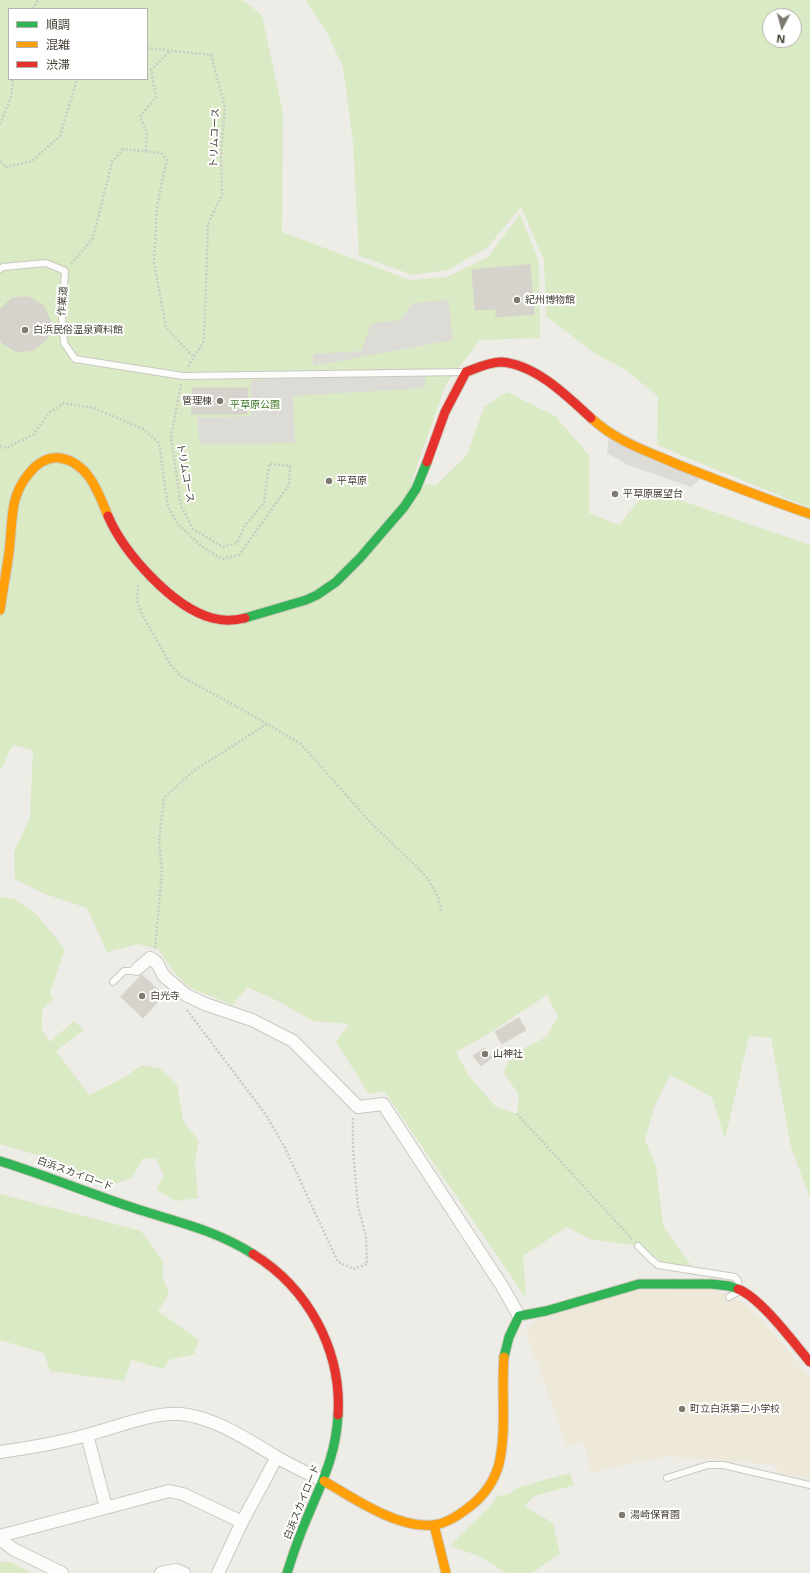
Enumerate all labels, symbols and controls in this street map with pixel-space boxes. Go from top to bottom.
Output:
legend [8,8,148,80]
north arrow [762,8,802,48]
text: 順調 [46,16,70,33]
text: N [776,32,786,47]
text: 混雑 [46,36,70,53]
text: 渋滞 [46,56,70,73]
street label: トリムコース [208,108,222,168]
street label: 作業道 [56,286,70,316]
place label: 紀州博物館 [525,294,575,306]
marker: 紀州博物館 [512,295,522,305]
place label: 白浜民俗温泉資料館 [33,324,123,336]
marker: 白浜民俗温泉資料館 [20,325,30,335]
place label: 管理棟 [182,395,212,407]
marker: 管理棟 [215,396,225,406]
park label: 平草原公園 [230,399,280,411]
street label: トリムコース [174,442,196,504]
place label: 平草原 [337,475,367,487]
marker: 平草原 [324,476,334,486]
place label: 平草原展望台 [623,488,683,500]
marker: 平草原展望台 [610,489,620,499]
place label: 白光寺 [150,990,180,1002]
marker: 白光寺 [137,991,147,1001]
place label: 山神社 [493,1048,523,1060]
marker: 山神社 [480,1049,490,1059]
street label: 白浜スカイロード [35,1155,115,1193]
place label: 町立白浜第二小学校 [690,1403,780,1415]
marker: 町立白浜第二小学校 [677,1404,687,1414]
street label: 白浜スカイロード [281,1463,323,1541]
place label: 湯崎保育園 [630,1509,680,1521]
marker: 湯崎保育園 [617,1510,627,1520]

